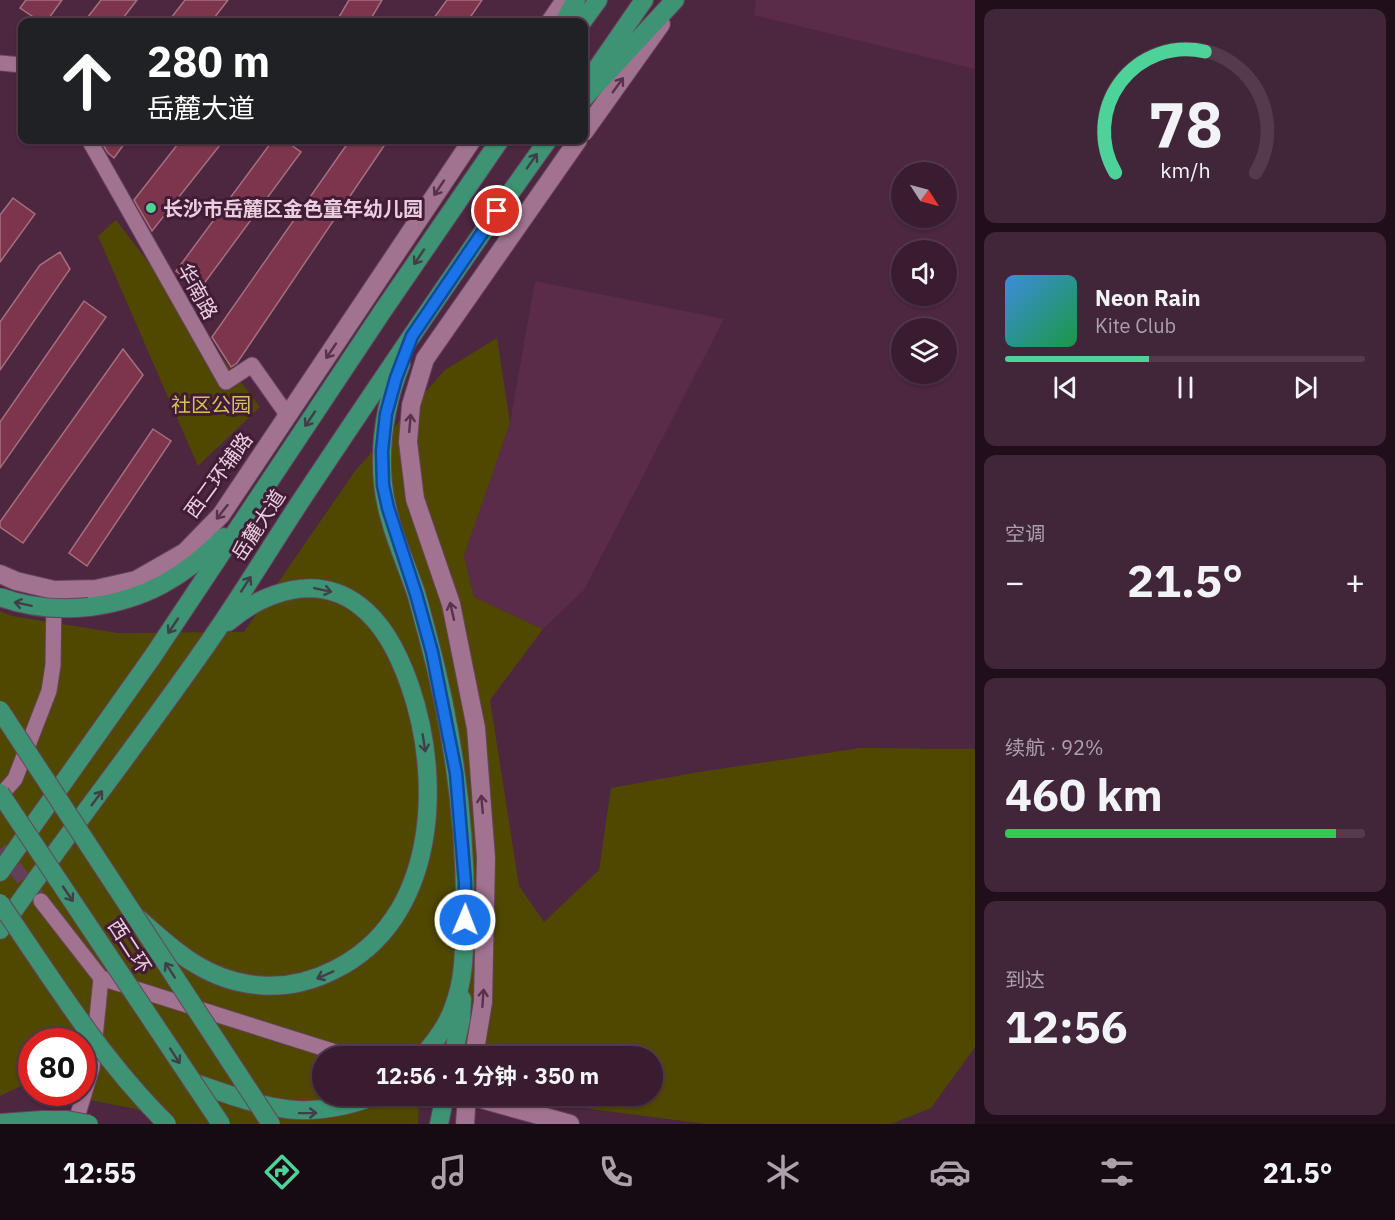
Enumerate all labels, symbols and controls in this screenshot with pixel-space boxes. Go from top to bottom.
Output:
text: 280 m [147,34,270,89]
icon: ahead [48,42,126,120]
one-way arrow [611,77,624,93]
text: 78 [1148,83,1222,164]
text: 岳麓大道 [147,90,255,125]
one-way arrow [526,154,538,170]
text: km/h [1160,156,1210,184]
north arrow [891,162,957,228]
map controls [891,162,957,384]
one-way arrow [433,179,445,196]
pin [471,185,522,236]
icon: arrive [480,194,513,227]
place label: 长沙市岳麓区金色童年幼儿园 [163,195,423,222]
marker: 长沙市岳麓区金色童年幼儿园 [144,201,158,215]
button: sound [891,240,957,306]
one-way arrow [413,248,425,265]
street label: 华南路 [172,258,224,324]
text: Neon Rain [1095,283,1201,312]
text: Kite Club [1095,312,1176,339]
button: layers [891,318,957,384]
one-way arrow [325,342,338,359]
icon: previous [1049,371,1082,404]
icon: pause [1169,371,1202,404]
icon: next [1289,371,1322,404]
park label: 社区公园 [171,391,251,418]
one-way arrow [304,410,316,426]
one-way arrow [405,413,416,433]
street label: 西二环辅路 [178,427,258,523]
street label: 岳麓大道 [225,484,291,566]
one-way arrow [216,504,229,520]
text: 空调 [1005,520,1045,547]
text: 21.5° [1127,551,1243,609]
text: − [1005,560,1025,603]
text: + [1345,560,1365,603]
one-way arrow [241,576,253,593]
one-way arrow [313,585,332,597]
one-way arrow [14,598,33,610]
one-way arrow [446,602,457,621]
one-way arrow [167,618,179,634]
one-way arrow [419,732,430,752]
text: 续航 · 92% [1005,734,1104,761]
text: 460 km [1005,765,1163,823]
one-way arrow [90,790,103,806]
one-way arrow [476,794,487,814]
one-way arrow [62,885,74,901]
position arrow [433,888,497,952]
street label: 西二环 [102,913,158,979]
one-way arrow [164,962,176,978]
text: 到达 [1005,966,1045,993]
one-way arrow [316,969,334,981]
one-way arrow [477,989,488,1009]
text: 12:56 [1005,997,1128,1055]
speed limit sign: 80 [18,1028,96,1106]
one-way arrow [169,1048,182,1065]
text: 12:56 · 1 分钟 · 350 m [376,1061,599,1090]
one-way arrow [298,1107,318,1119]
icon: directions [261,1151,303,1193]
icon: music [428,1151,470,1193]
icon: phone [595,1151,637,1193]
icon: climate [762,1151,804,1193]
icon: car [929,1151,971,1193]
icon: filters [1096,1151,1138,1193]
text: 12:55 [62,1155,136,1190]
text: 21.5° [1263,1155,1332,1190]

